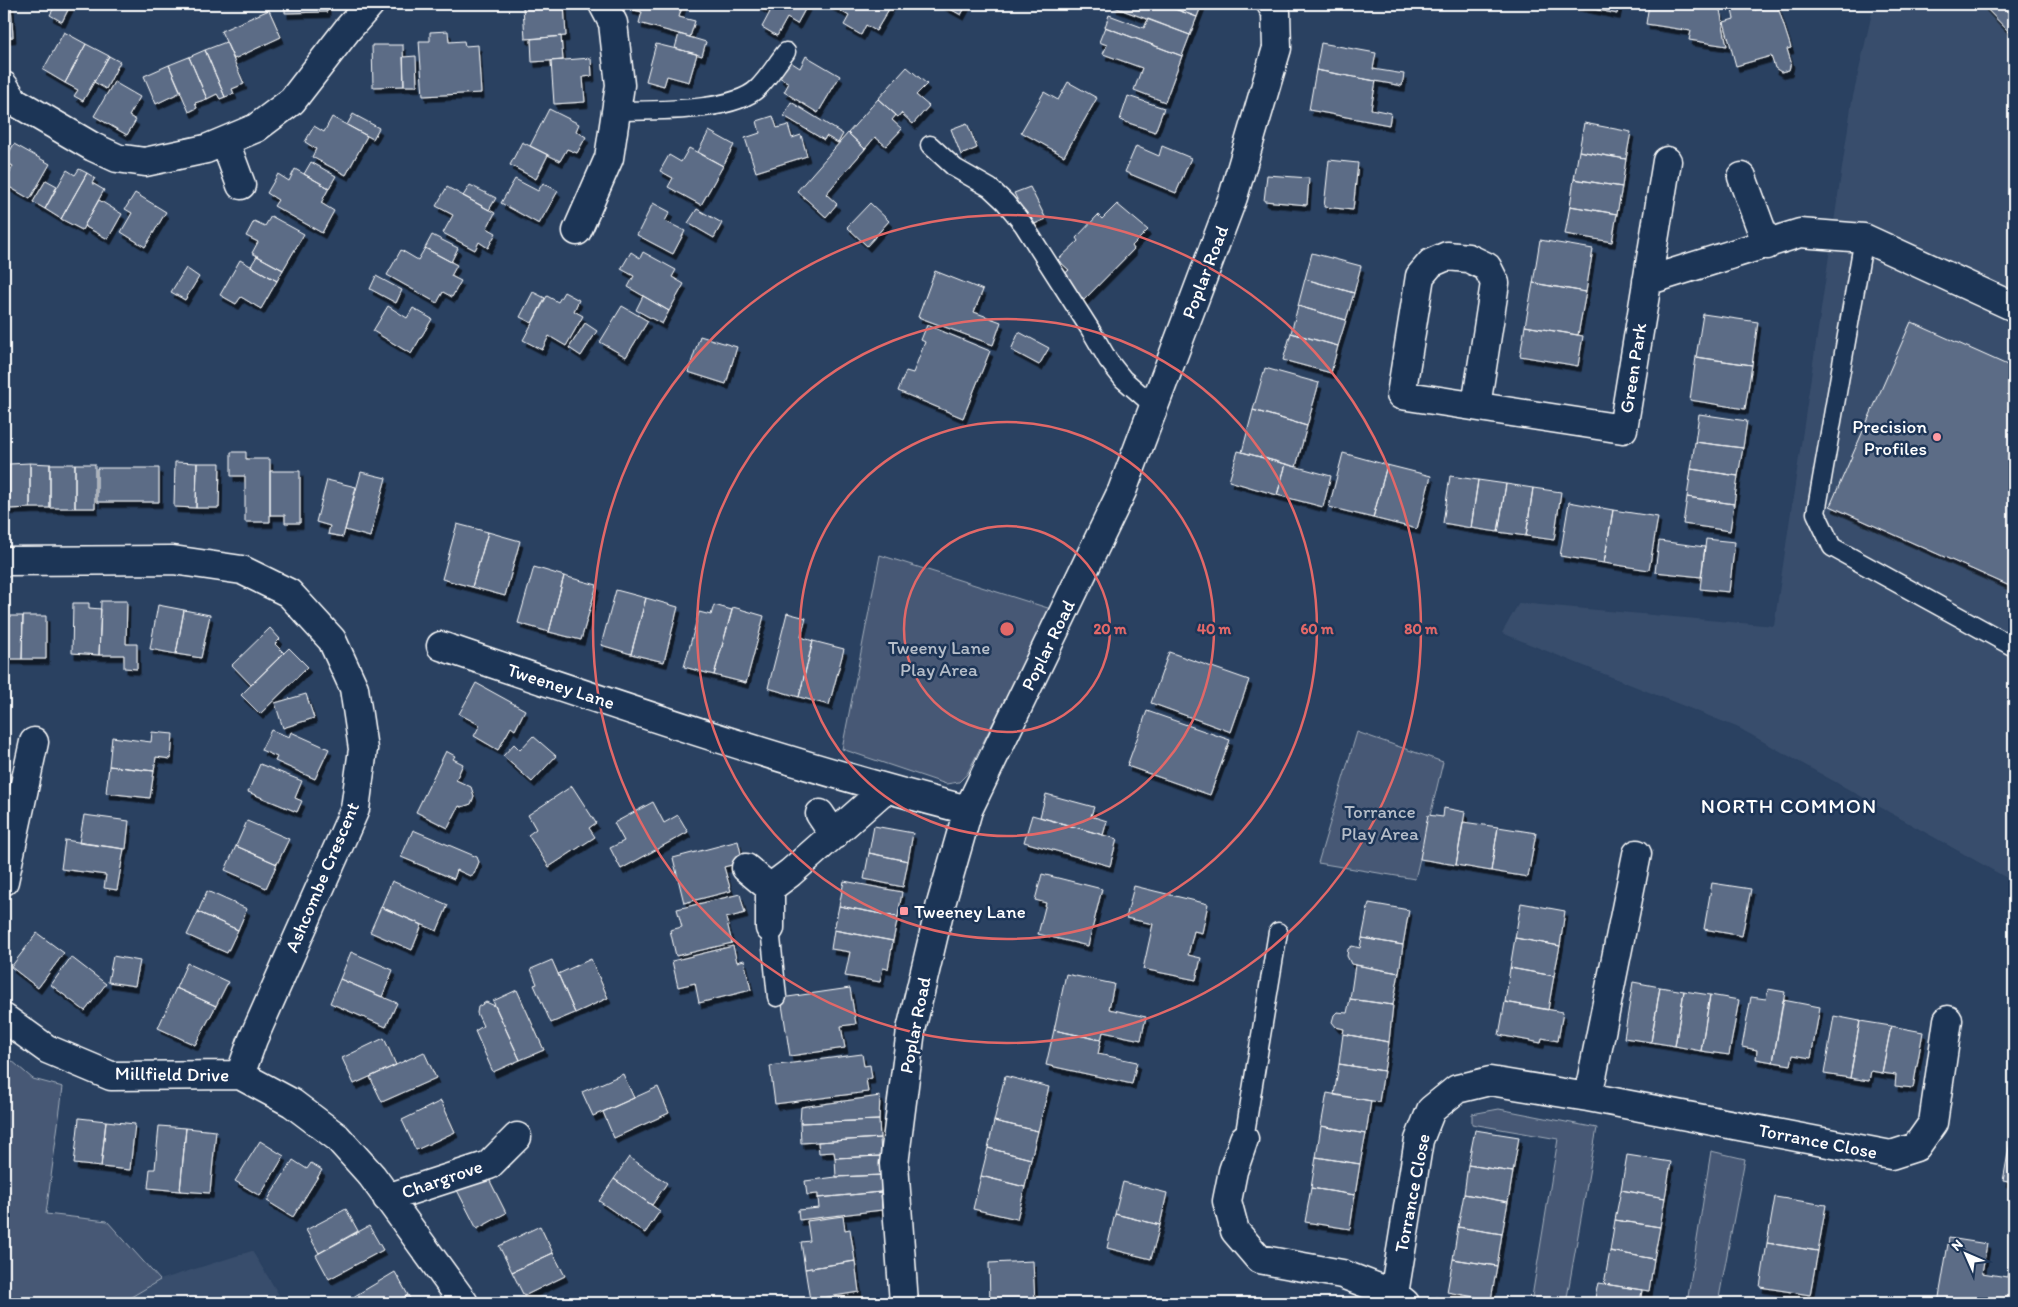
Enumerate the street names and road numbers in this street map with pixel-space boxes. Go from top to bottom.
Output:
street label: Poplar Road [1177,222,1233,322]
street label: Green Park [1615,321,1652,415]
street label: Poplar Road [1016,595,1080,694]
street label: Tweeney Lane [504,658,618,714]
street label: Ashcombe Crescent [280,798,364,956]
street label: Poplar Road [894,974,936,1075]
street label: Millfield Drive [115,1062,229,1086]
street label: Torrance Close [1757,1118,1879,1164]
street label: Torrance Close [1389,1132,1435,1254]
street label: Chargrove [398,1154,486,1204]

